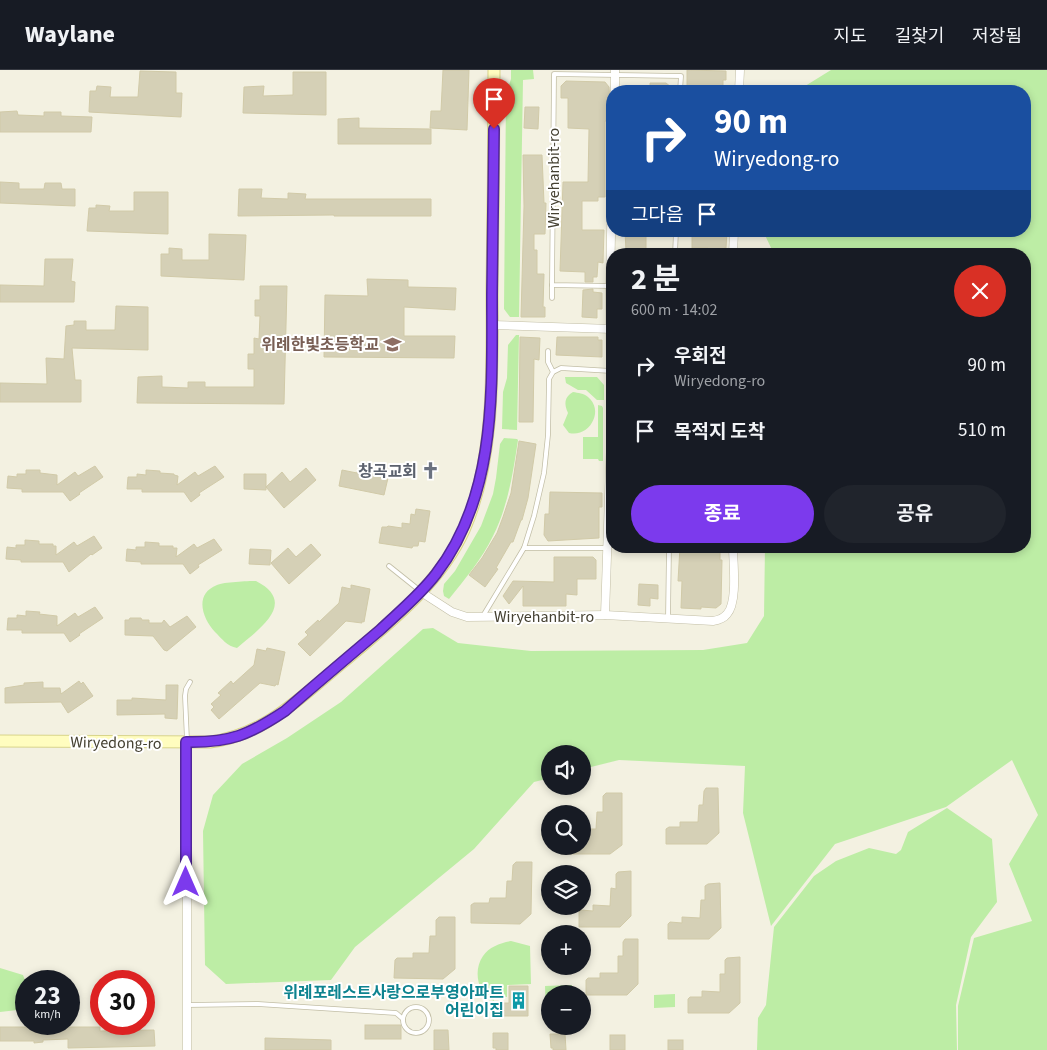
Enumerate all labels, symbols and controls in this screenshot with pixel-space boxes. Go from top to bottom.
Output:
text: Waylane [25,17,115,52]
text: 지도 [834,24,867,49]
text: 길찾기 [895,24,944,49]
text: 저장됨 [972,24,1022,49]
pin [473,78,515,129]
icon: arrive [480,85,508,113]
text: 90 m [714,97,788,147]
icon: right [631,105,696,170]
street label: Wiryehanbit-ro [543,128,565,228]
text: Wiryedong-ro [714,143,839,175]
icon: arrive [693,200,721,228]
text: 그다음 [631,202,683,229]
text: 2 분 [631,258,680,301]
button: close [954,265,1006,317]
text: 600 m · 14:02 [631,299,718,321]
place label: 위례한빛초등학교 [261,334,379,356]
school or university icon: 위례한빛초등학교 [383,334,403,354]
text: 우회전 [674,343,726,370]
icon: right [631,352,659,380]
text: 90 m [968,352,1006,379]
text: Wiryedong-ro [674,370,765,392]
icon: arrive [631,417,659,445]
text: 510 m [958,417,1006,444]
text: 목적지 도착 [674,419,765,446]
place label: 창곡교회 [358,461,417,483]
church icon: 창곡교회 [421,461,441,481]
button: 종료 [631,485,814,543]
button: 공유 [824,485,1006,543]
street label: Wiryehanbit-ro [494,606,594,628]
street label: Wiryedong-ro [70,731,162,755]
map controls [541,745,591,1035]
button: sound [541,745,591,795]
button: search [541,805,591,855]
position arrow [159,855,211,907]
button: layers [541,865,591,915]
button: + [541,925,591,975]
speed limit sign: 30 [90,970,155,1035]
text: 23 [34,978,61,1014]
place label: 위례포레스트사랑으로부영아파트 어린이집 [283,982,504,1022]
button: − [541,985,591,1035]
building icon: 위례포레스트사랑으로부영아파트 어린이집 [508,991,528,1011]
text: km/h [34,1006,61,1023]

